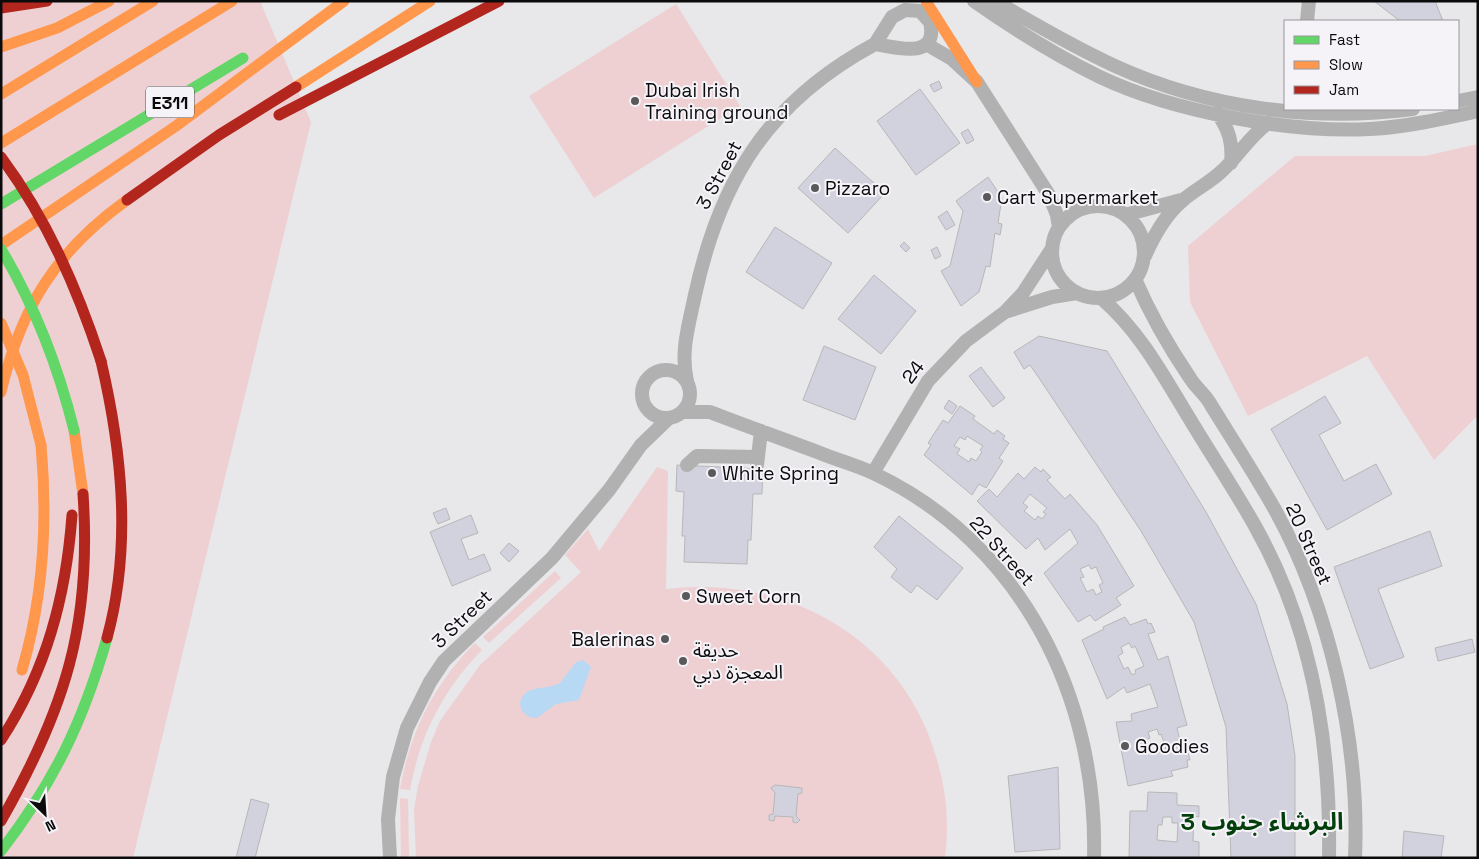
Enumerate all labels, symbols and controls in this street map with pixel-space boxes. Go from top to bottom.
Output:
legend [1284,20,1459,110]
text: Fast [1329,30,1360,49]
text: Slow [1329,55,1363,74]
place label: Dubai Irish Training ground [645,78,788,125]
text: Jam [1329,80,1359,99]
road number: E311 [146,86,194,118]
marker: Dubai Irish Training ground [629,95,641,107]
street label: 3 Street [690,136,748,214]
place label: Pizzaro [825,176,890,201]
marker: Pizzaro [809,182,821,194]
place label: Cart Supermarket [997,185,1159,210]
marker: Cart Supermarket [981,191,993,203]
street label: 24 [896,355,930,389]
place label: White Spring [722,461,839,486]
marker: White Spring [706,467,718,479]
street label: 20 Street [1280,499,1338,589]
street label: 22 Street [964,511,1040,591]
street label: 3 Street [427,584,497,654]
place label: Sweet Corn [696,584,801,609]
marker: Sweet Corn [680,590,692,602]
place label: Balerinas [571,627,655,652]
marker: Balerinas [659,633,671,645]
place label: حديقة المعجزة دبي [693,638,783,687]
marker: حديقة المعجزة دبي [677,655,689,667]
place label: Goodies [1135,734,1209,759]
marker: Goodies [1119,740,1131,752]
north arrow [20,789,70,839]
district label: البرشاء جنوب 3 [1181,806,1343,837]
text: N [42,816,59,836]

